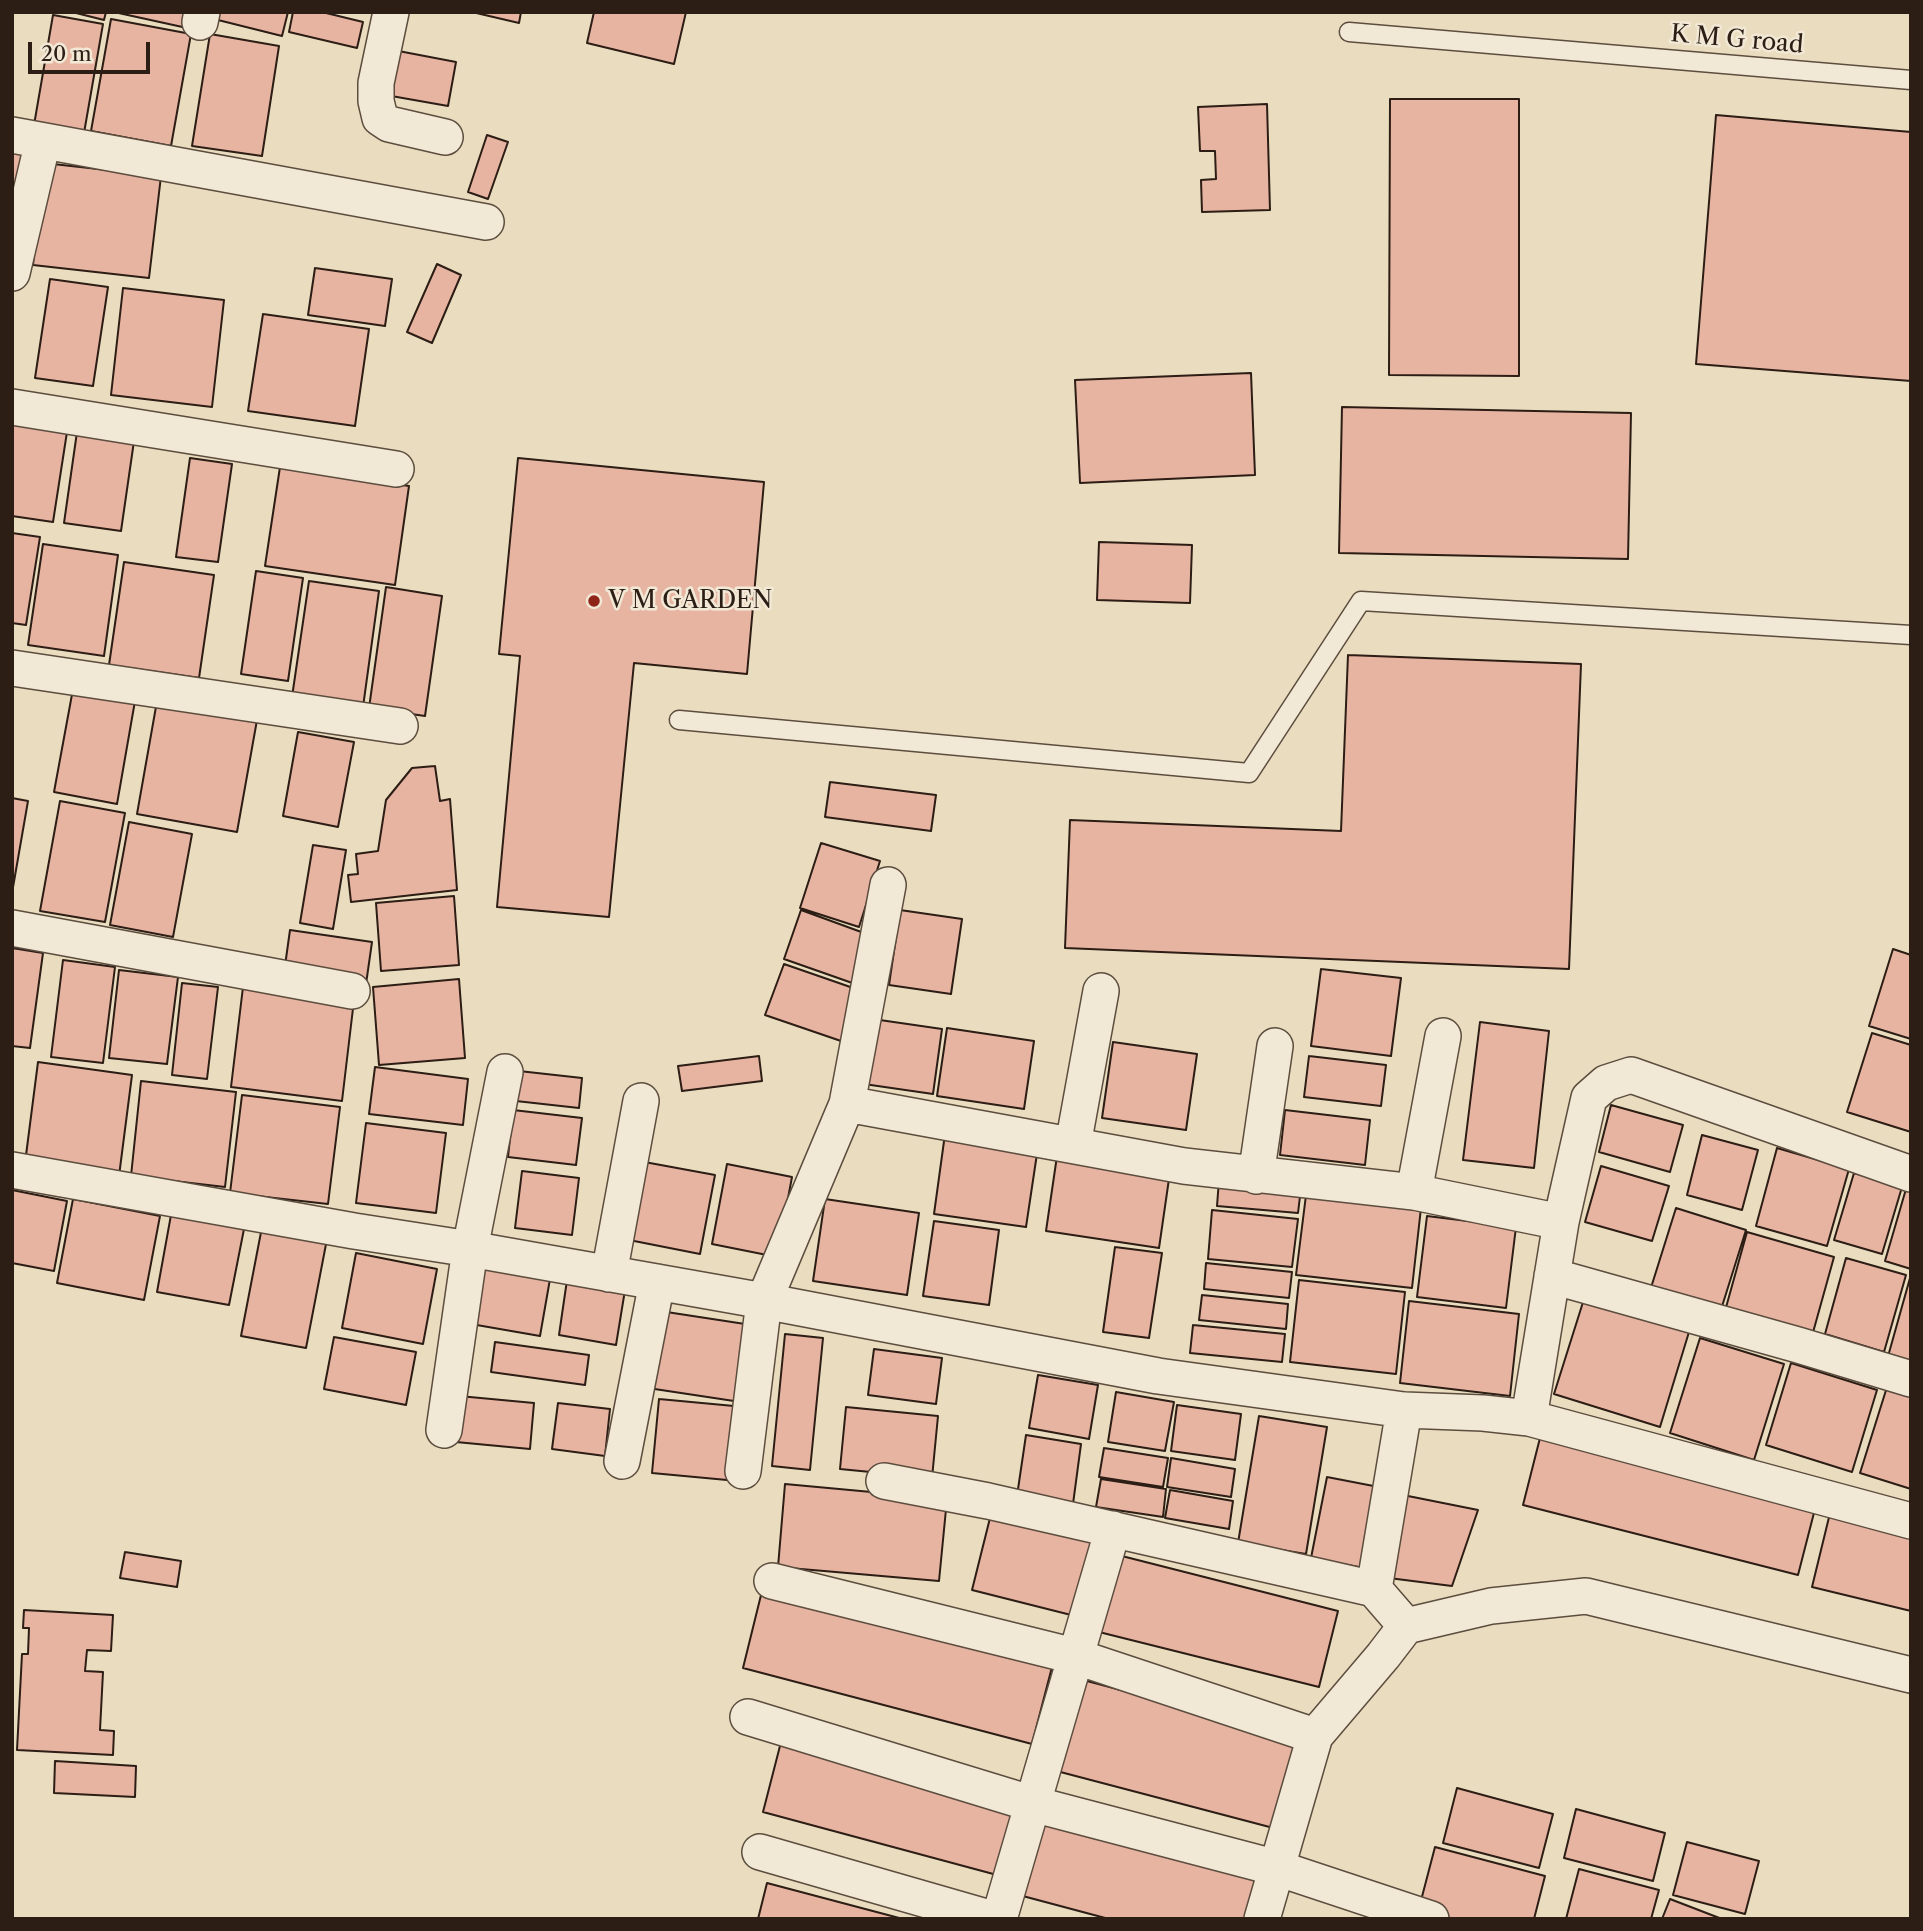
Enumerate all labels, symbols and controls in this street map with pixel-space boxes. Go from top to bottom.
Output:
street label: K M G road [1669,20,1805,60]
scale bar [32,28,154,72]
text: 20 m [41,41,92,66]
place label: V M GARDEN [608,587,772,615]
marker: V M GARDEN [586,593,602,609]

